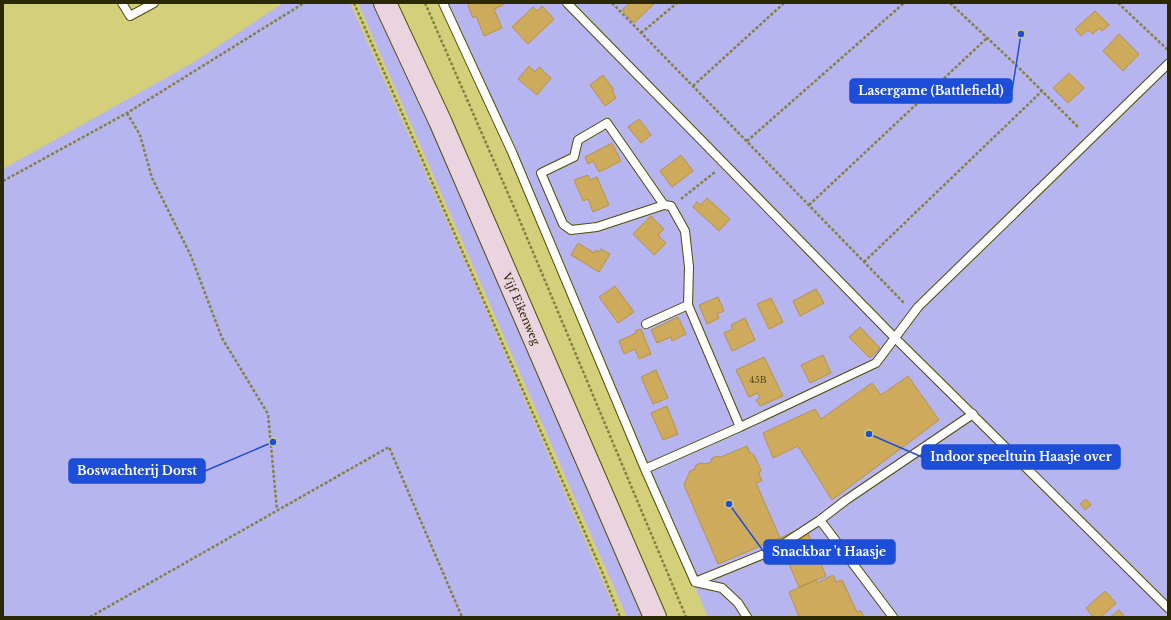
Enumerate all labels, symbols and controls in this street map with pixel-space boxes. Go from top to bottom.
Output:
callout: Lasergame (Battlefield) [850,79,1012,103]
text: Lasergame (Battlefield) [858,83,1004,98]
street label: Vijf Eikenweg [499,270,543,348]
house number: 45B [749,374,767,385]
callout: Indoor speeltuin Haasje over [922,445,1120,469]
text: Indoor speeltuin Haasje over [930,449,1112,464]
callout: Boswachterij Dorst [69,459,205,483]
text: Boswachterij Dorst [77,463,197,478]
callout: Snackbar 't Haasje [764,540,895,564]
text: Snackbar 't Haasje [772,544,886,559]

